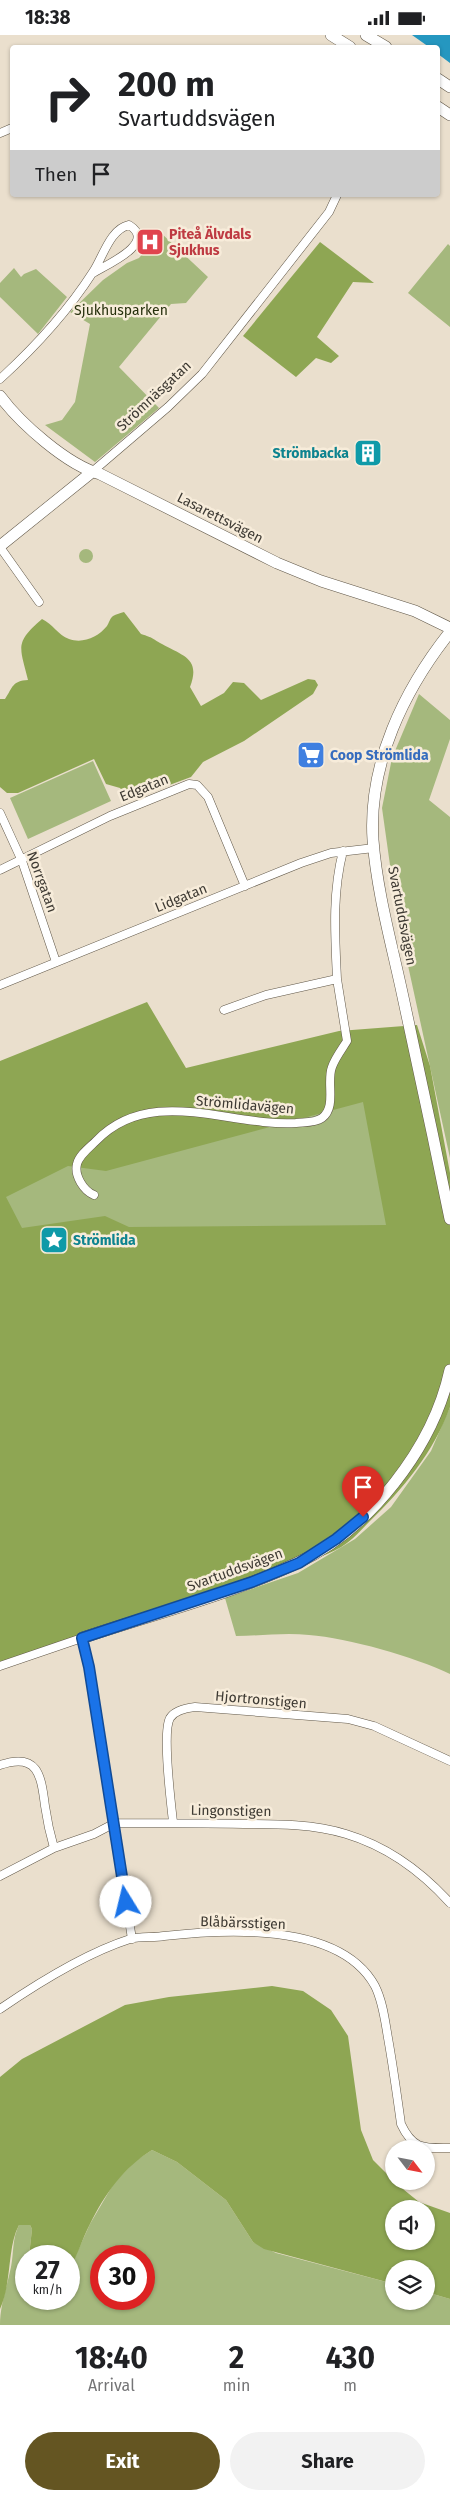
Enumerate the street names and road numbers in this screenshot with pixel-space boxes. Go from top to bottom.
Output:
street label: Strömnäsgatan [113,357,195,435]
street label: Lasarettsvägen [174,489,266,547]
street label: Edgatan [117,771,171,805]
street label: Norrgatan [23,849,61,915]
street label: Svartuddsvägen [384,865,420,967]
street label: Lidgatan [152,880,210,916]
street label: Strömlidavägen [195,1092,295,1118]
street label: Svartuddsvägen [185,1545,285,1595]
street label: Hjortronstigen [214,1688,308,1712]
street label: Lingonstigen [190,1802,272,1820]
street label: Blåbärsstigen [200,1913,286,1933]

